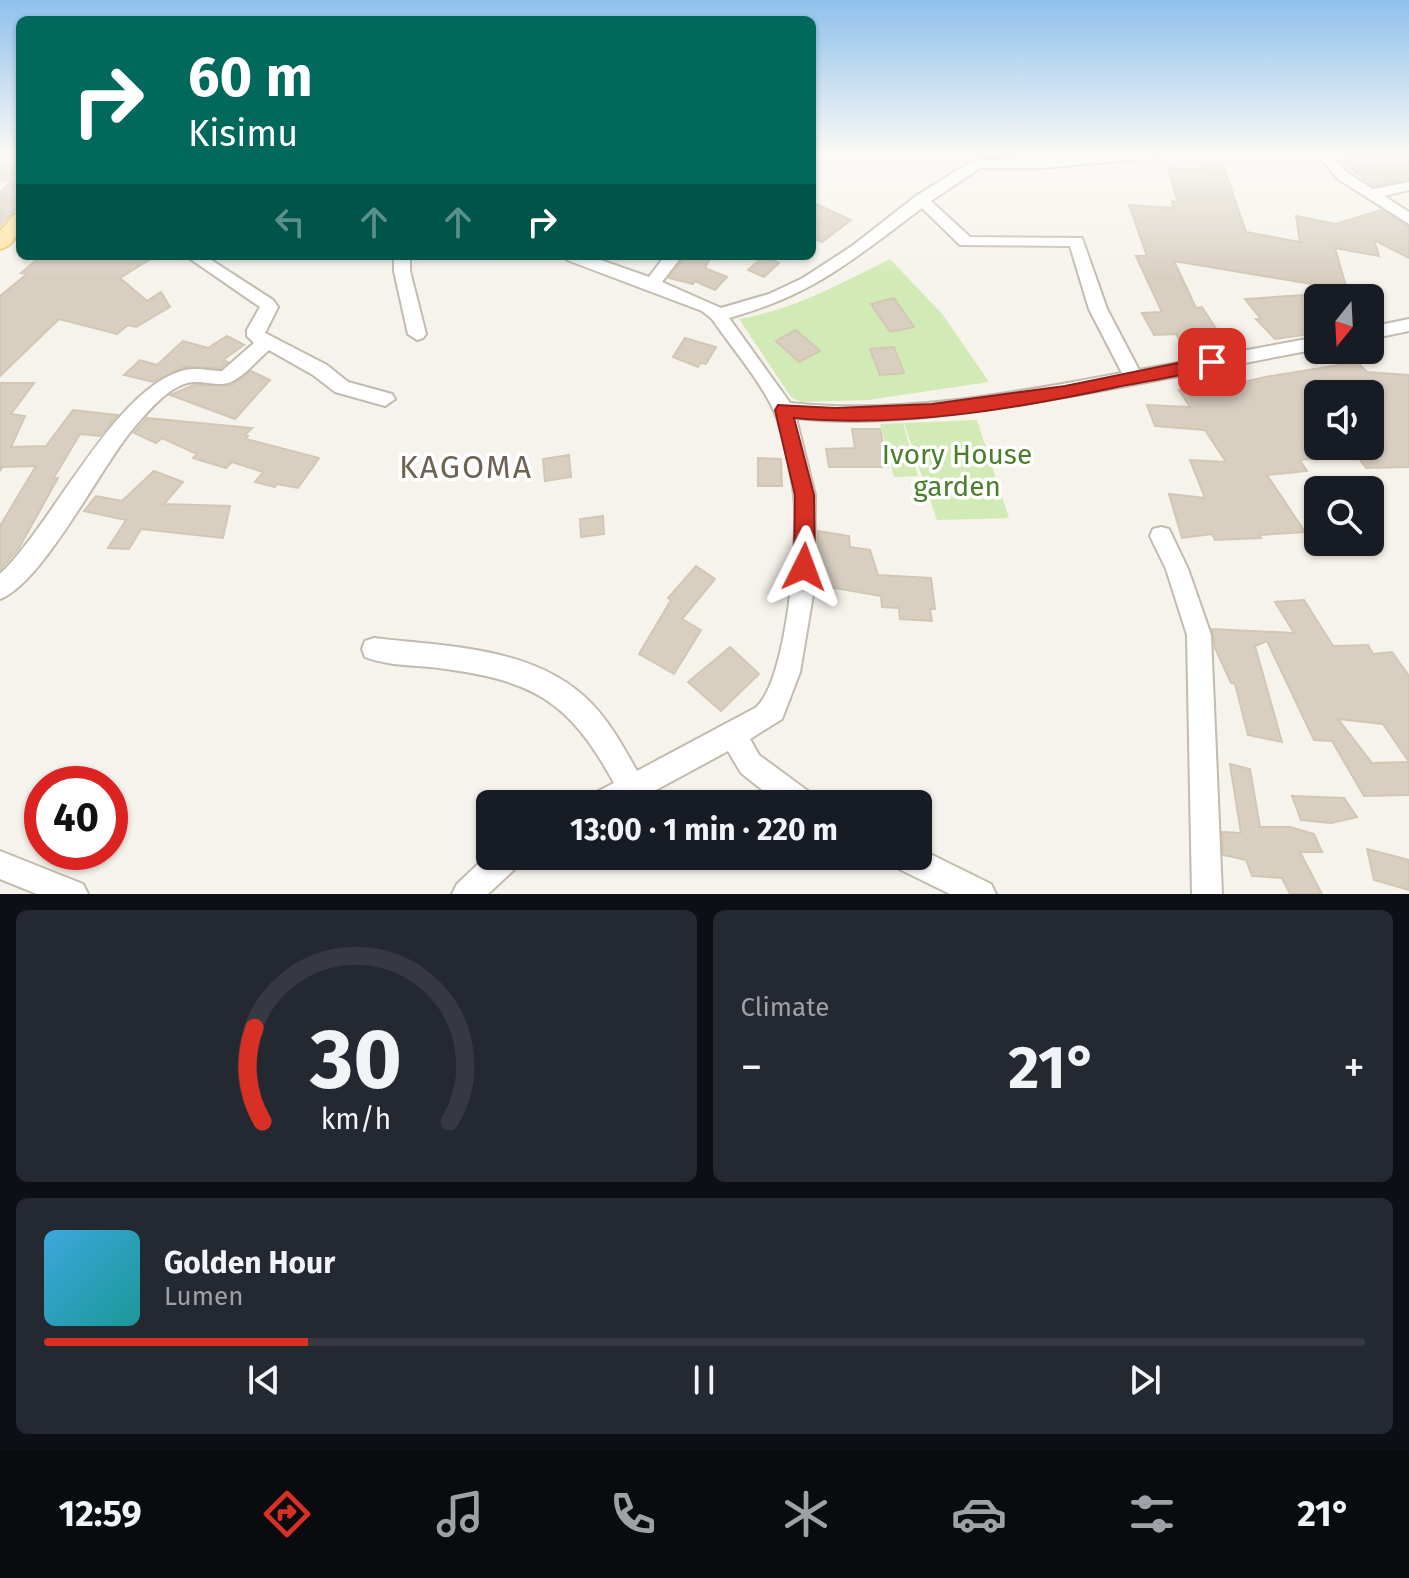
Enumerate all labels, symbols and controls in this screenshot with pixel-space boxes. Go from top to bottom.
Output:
text: 60 m [188,44,313,111]
icon: right [56,48,160,152]
text: Kisimu [188,112,298,156]
icon: left [268,200,312,244]
icon: ahead [352,200,396,244]
icon: ahead [436,200,480,244]
icon: right [520,200,564,244]
north arrow [1304,284,1384,364]
map controls [1304,284,1384,556]
pin [1178,328,1246,396]
icon: arrive [1190,340,1234,384]
button: sound [1304,380,1384,460]
park label: Ivory House garden [882,438,1032,503]
district label: KAGOMA [399,448,533,486]
button: search [1304,476,1384,556]
position arrow [762,525,846,609]
speed limit sign: 40 [24,766,128,870]
text: 13:00 · 1 min · 220 m [570,812,838,848]
text: Climate [741,992,829,1023]
text: 30 [309,1010,402,1110]
text: 21° [1008,1032,1097,1104]
text: − [741,1041,763,1094]
text: + [1343,1041,1365,1094]
text: km/h [321,1102,392,1137]
text: Golden Hour [164,1245,335,1281]
text: Lumen [164,1281,243,1312]
icon: previous [242,1358,286,1402]
icon: pause [682,1358,726,1402]
icon: next [1123,1358,1167,1402]
icon: directions [259,1486,315,1542]
icon: music [432,1486,488,1542]
icon: phone [605,1486,661,1542]
icon: climate [778,1486,834,1542]
icon: car [951,1486,1007,1542]
icon: filters [1124,1486,1180,1542]
text: 12:59 [59,1492,142,1536]
text: 21° [1297,1492,1350,1536]

